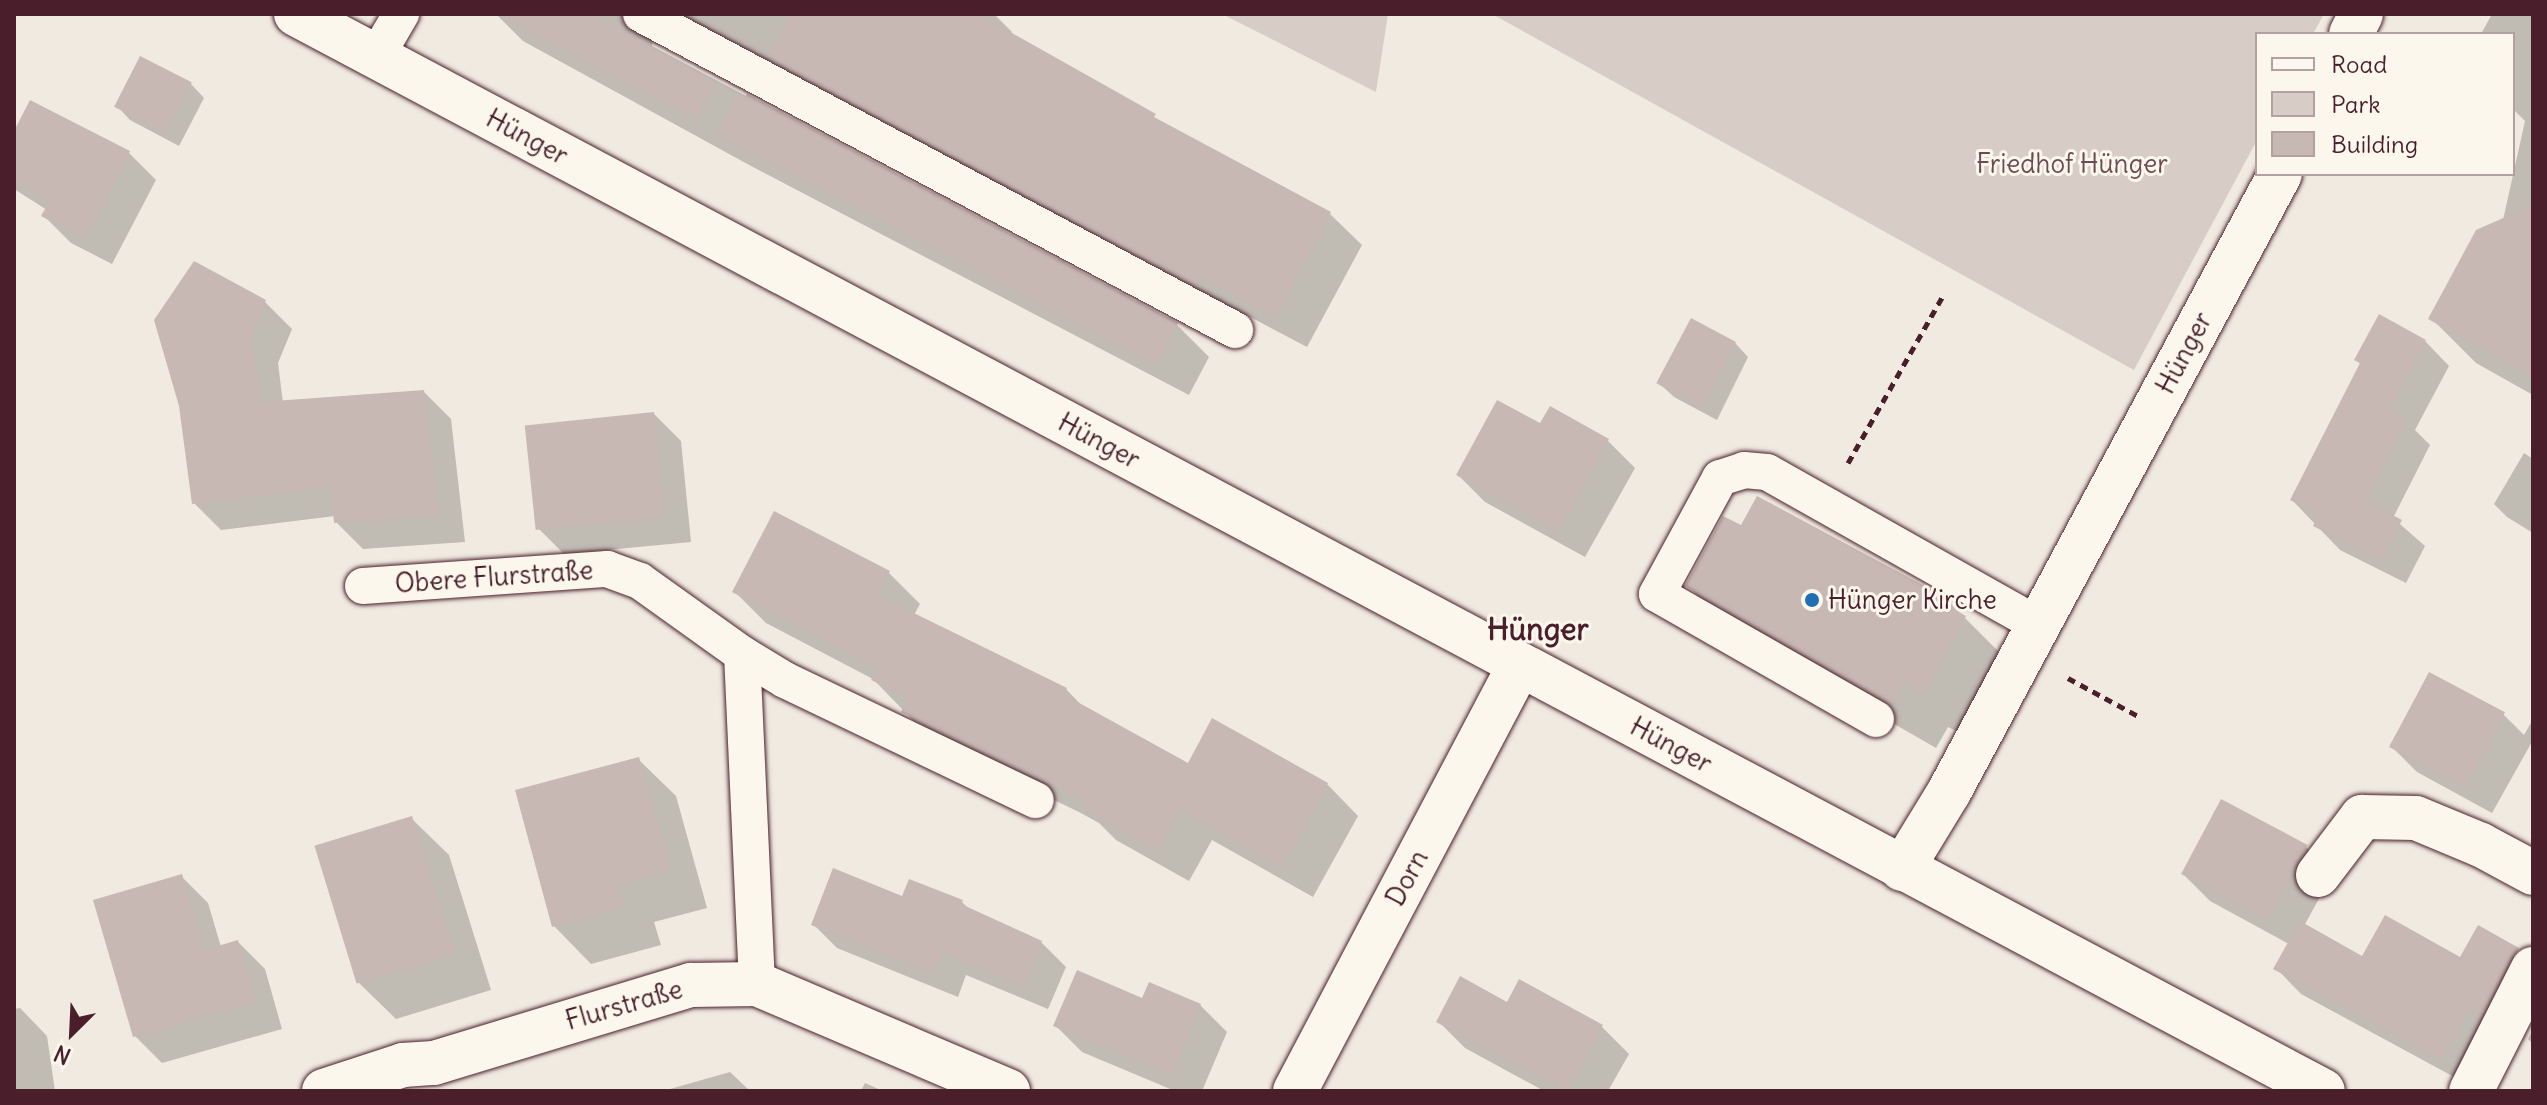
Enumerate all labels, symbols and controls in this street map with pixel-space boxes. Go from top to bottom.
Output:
legend [2255,32,2515,176]
text: Road [2331,49,2387,79]
text: Park [2331,89,2381,119]
street label: Hünger [481,103,573,171]
text: Building [2331,129,2418,159]
park label: Friedhof Hünger [1976,148,2168,180]
street label: Hünger [2150,307,2218,399]
street label: Hünger [1053,407,1145,475]
street label: Obere Flurstraße [394,555,594,599]
place label: Hünger Kirche [1828,584,1997,616]
marker: Hünger Kirche [1803,591,1821,609]
district label: Hünger [1487,611,1589,647]
street label: Hünger [1625,711,1717,779]
street label: Dorn [1379,845,1435,911]
street label: Flurstraße [562,973,686,1037]
north arrow [32,993,112,1073]
text: N [50,1039,75,1071]

